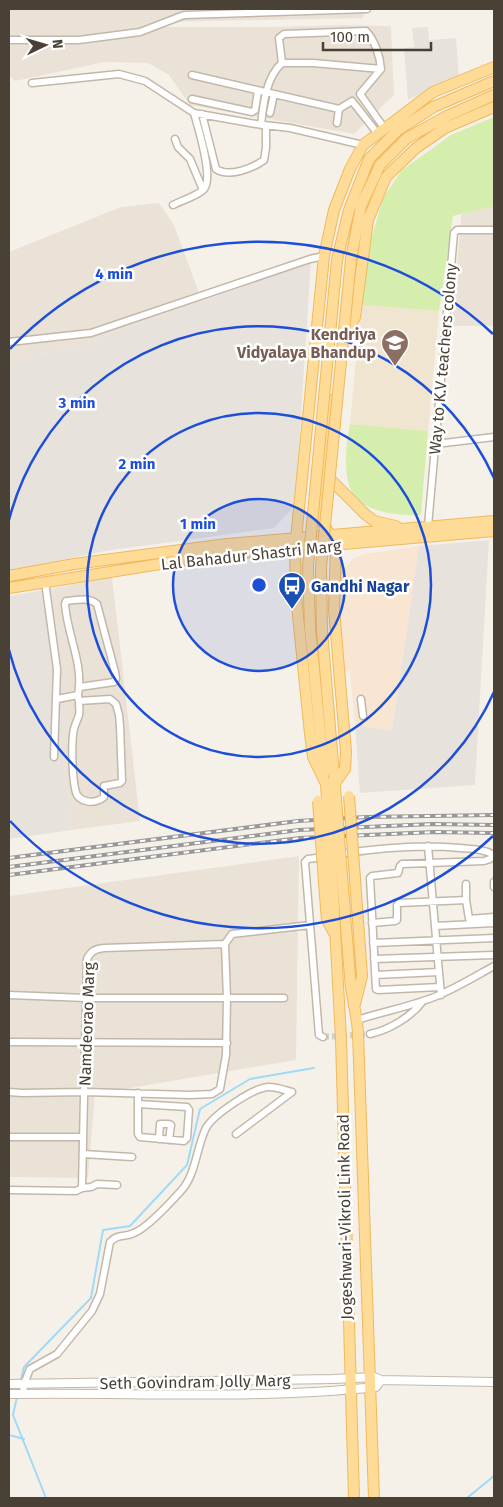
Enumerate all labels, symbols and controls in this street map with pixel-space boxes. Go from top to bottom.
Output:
north arrow [20,20,70,70]
scale bar [323,20,430,52]
text: 100 m [330,28,370,46]
text: N [49,39,66,49]
street label: Way to K.V teachers colony [425,262,461,455]
text: 4 min [95,265,133,283]
place label: Kendriya Vidyalaya Bhandup [236,325,376,362]
school or university icon: Kendriya Vidyalaya Bhandup [380,328,410,367]
text: 3 min [58,394,95,412]
text: 2 min [119,455,155,473]
text: 1 min [180,515,216,533]
street label: Lal Bahadur Shastri Marg [160,536,343,574]
bus stop icon: Gandhi Nagar [277,571,307,610]
centre of rings [250,576,268,594]
place label: Gandhi Nagar [311,577,410,596]
street label: Namdeorao Marg [75,961,99,1086]
street label: Jogeshwari-Vikroli Link Road [334,1114,356,1320]
street label: Seth Govindram Jolly Marg [99,1371,291,1393]

